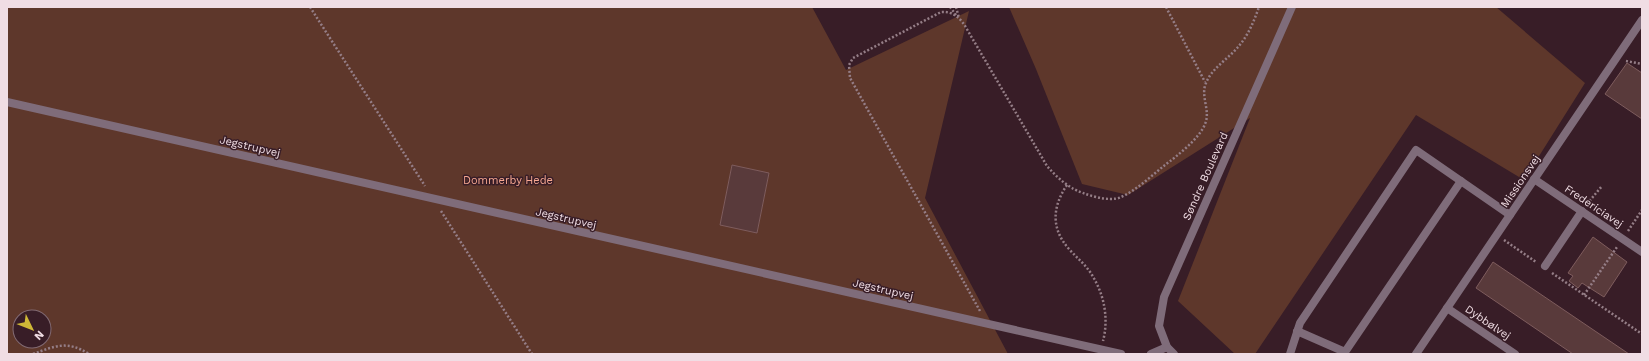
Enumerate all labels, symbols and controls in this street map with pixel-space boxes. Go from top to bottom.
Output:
street label: Søndre Boulevard [1180,130,1231,222]
street label: Jegstrupvej [218,133,282,160]
street label: Missionsvej [1498,152,1543,210]
park label: Dommerby Hede [463,174,553,187]
street label: Fredericiavej [1562,182,1625,231]
street label: Jegstrupvej [534,205,598,232]
street label: Jegstrupvej [851,276,915,303]
street label: Dybbølvej [1462,302,1513,342]
north arrow [12,309,52,349]
text: N [31,328,46,343]

